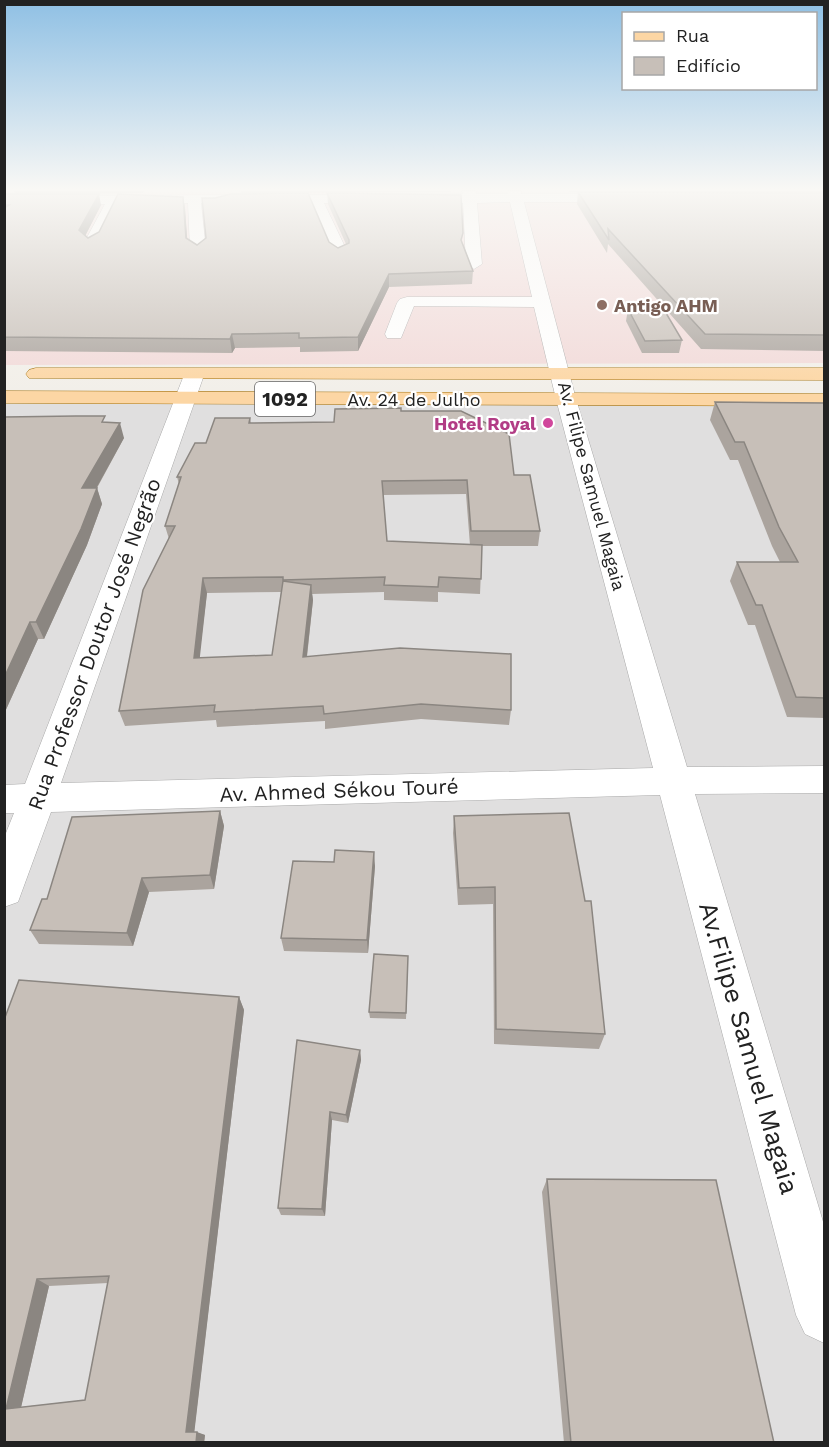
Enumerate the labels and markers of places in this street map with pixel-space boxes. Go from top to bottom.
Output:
place label: Antigo AHM [614,295,718,316]
marker: Antigo AHM [595,298,609,312]
place label: Hotel Royal [434,413,536,434]
marker: Hotel Royal [541,416,555,430]

